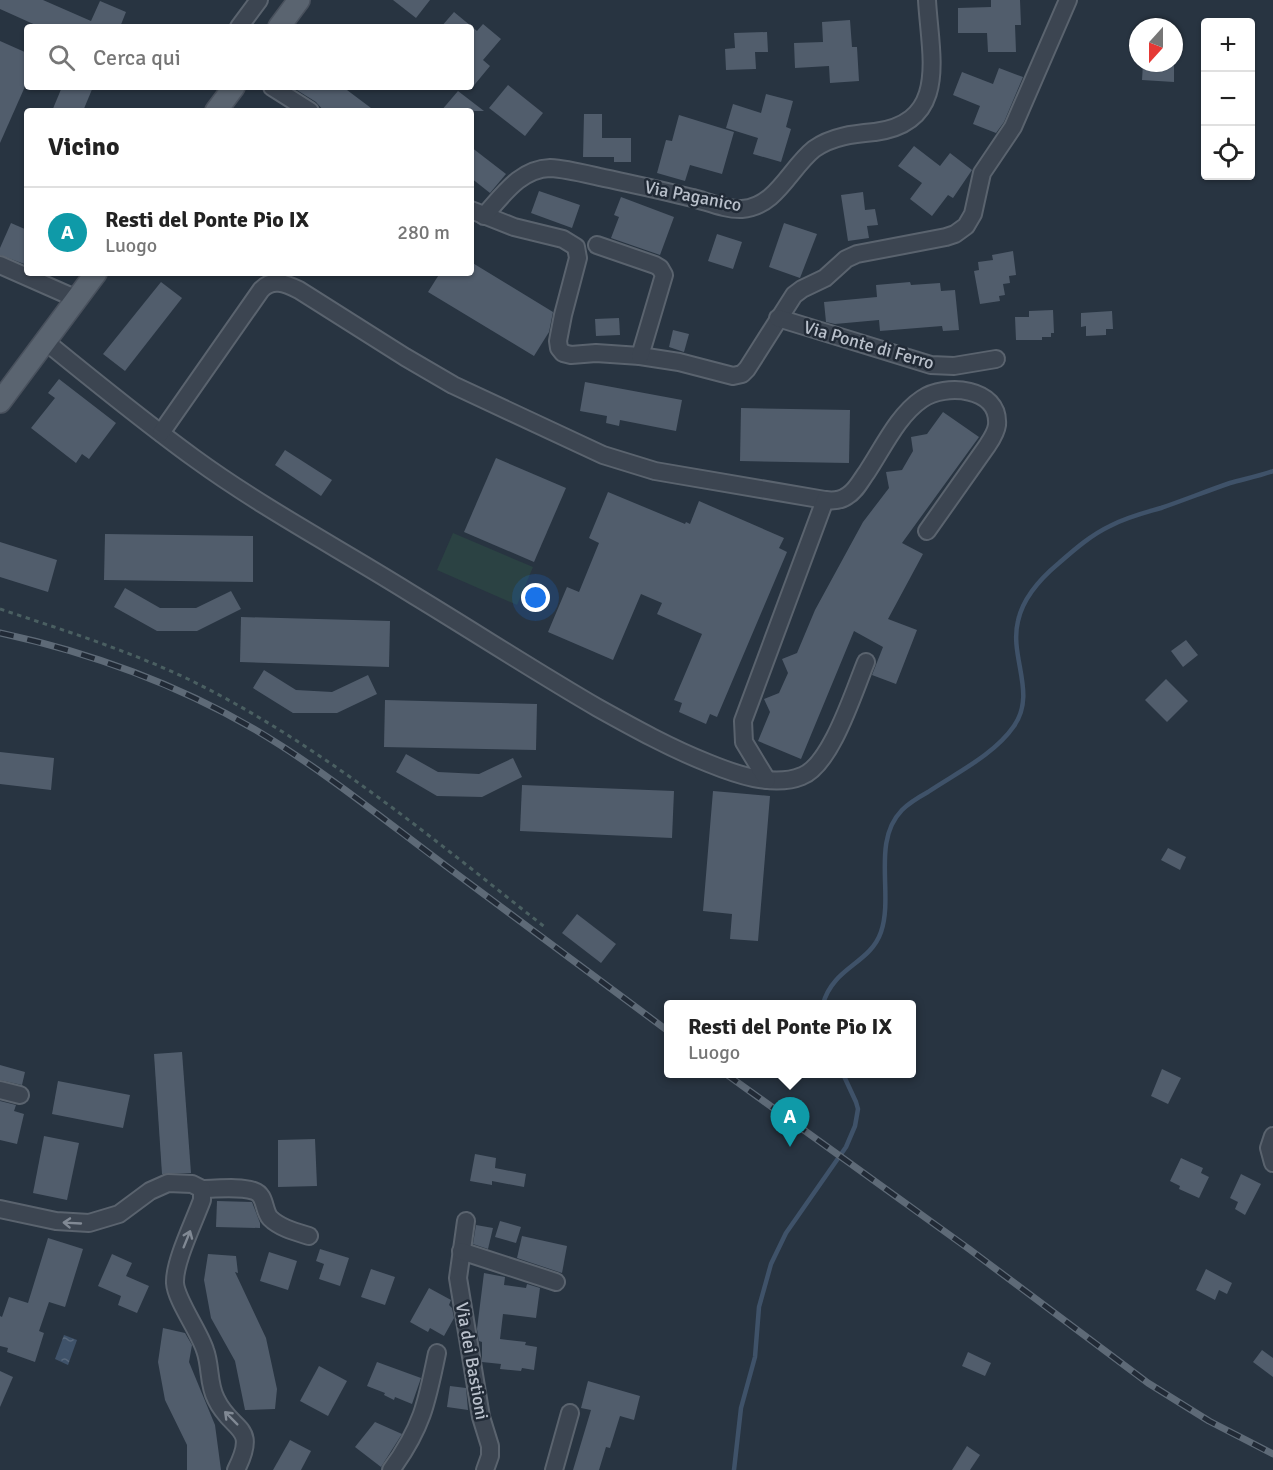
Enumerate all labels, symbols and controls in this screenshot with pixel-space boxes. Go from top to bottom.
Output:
north arrow [1129,18,1183,72]
map controls [1201,18,1255,180]
button: + [1201,18,1255,72]
search box [24,24,474,90]
icon: search [45,41,78,74]
text: Cerca qui [93,44,181,71]
button: − [1201,72,1255,126]
button: locate [1201,126,1255,180]
text: Vicino [48,131,120,163]
street label: Via Paganico [643,176,743,216]
text: Resti del Ponte Pio IX [105,206,309,233]
text: A [61,220,74,245]
text: 280 m [397,220,450,245]
text: Luogo [105,233,157,258]
street label: Via Ponte di Ferro [801,316,937,374]
your location [521,583,550,612]
popup [664,1000,916,1078]
text: Resti del Ponte Pio IX [688,1013,892,1040]
text: Luogo [688,1040,740,1065]
pin: A [770,1098,810,1147]
one-way arrow [63,1217,83,1228]
one-way arrow [182,1230,193,1249]
street label: Via dei Bastioni [451,1301,493,1421]
one-way arrow [223,1411,238,1426]

